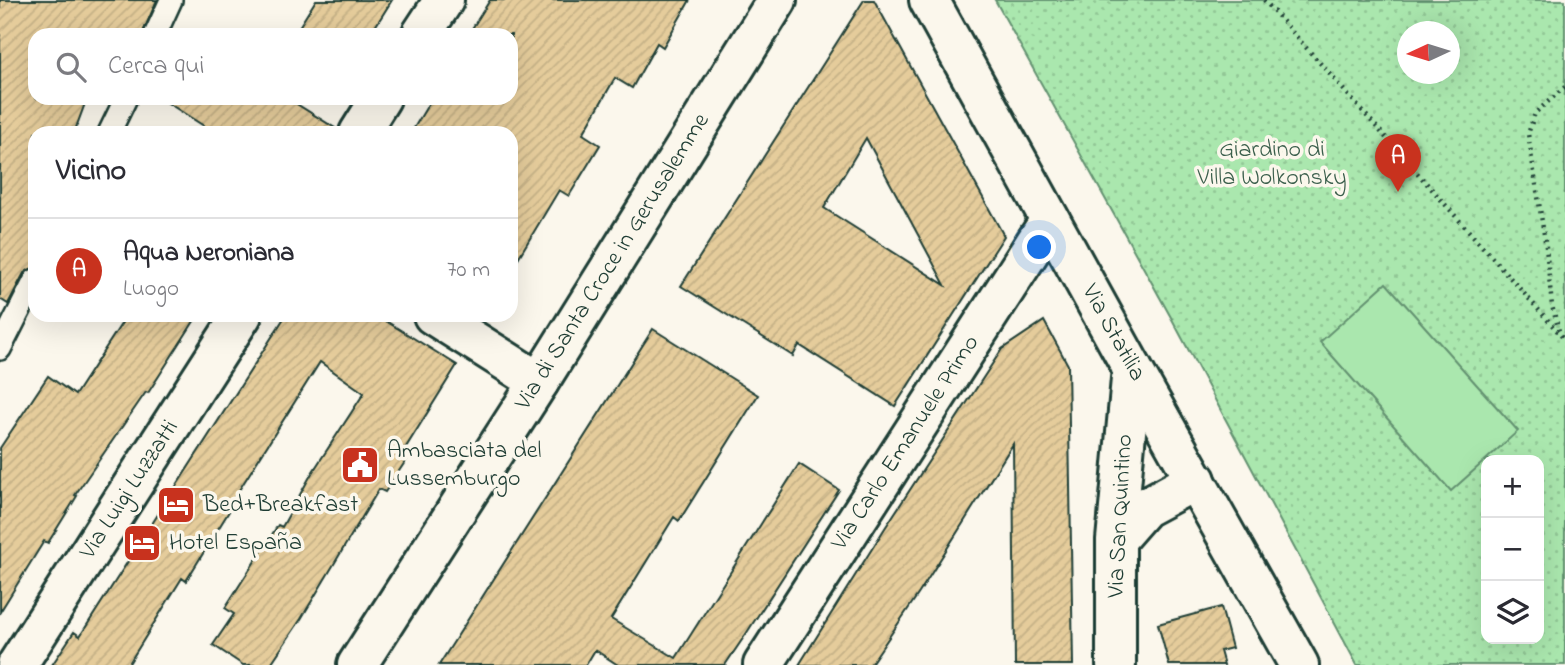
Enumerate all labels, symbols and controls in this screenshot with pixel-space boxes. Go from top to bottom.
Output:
north arrow [1397,21,1460,84]
search box [28,28,518,105]
icon: search [52,48,90,86]
text: Cerca qui [108,48,204,86]
street label: Via di Santa Croce in Gerusalemme [506,107,719,418]
park label: Giardino di Villa Wolkonsky [1196,133,1347,197]
pin: A [1375,134,1421,192]
text: Vicino [56,150,126,194]
your location [1022,230,1056,264]
text: Aqua Neroniana [123,235,294,273]
text: A [72,254,86,287]
text: 70 m [447,254,490,287]
text: Luogo [123,273,179,306]
street label: Via Statilia [1072,277,1154,388]
street label: Via Carlo Emanuele Primo [823,328,989,558]
street label: Via Luigi Luzzatti [71,413,188,567]
street label: Via San Quintino [1099,433,1143,600]
place label: Ambasciata del Lussemburgo [387,434,542,497]
public building icon: Ambasciata del Lussemburgo [339,444,381,486]
map controls [1481,455,1544,644]
button: + [1481,455,1544,518]
hotel icon: Bed+Breakfast [155,484,197,526]
place label: Bed+Breakfast [202,488,358,523]
button: − [1481,518,1544,581]
hotel icon: Hotel España [121,522,163,564]
place label: Hotel España [169,526,302,561]
button: layers [1481,581,1544,644]

